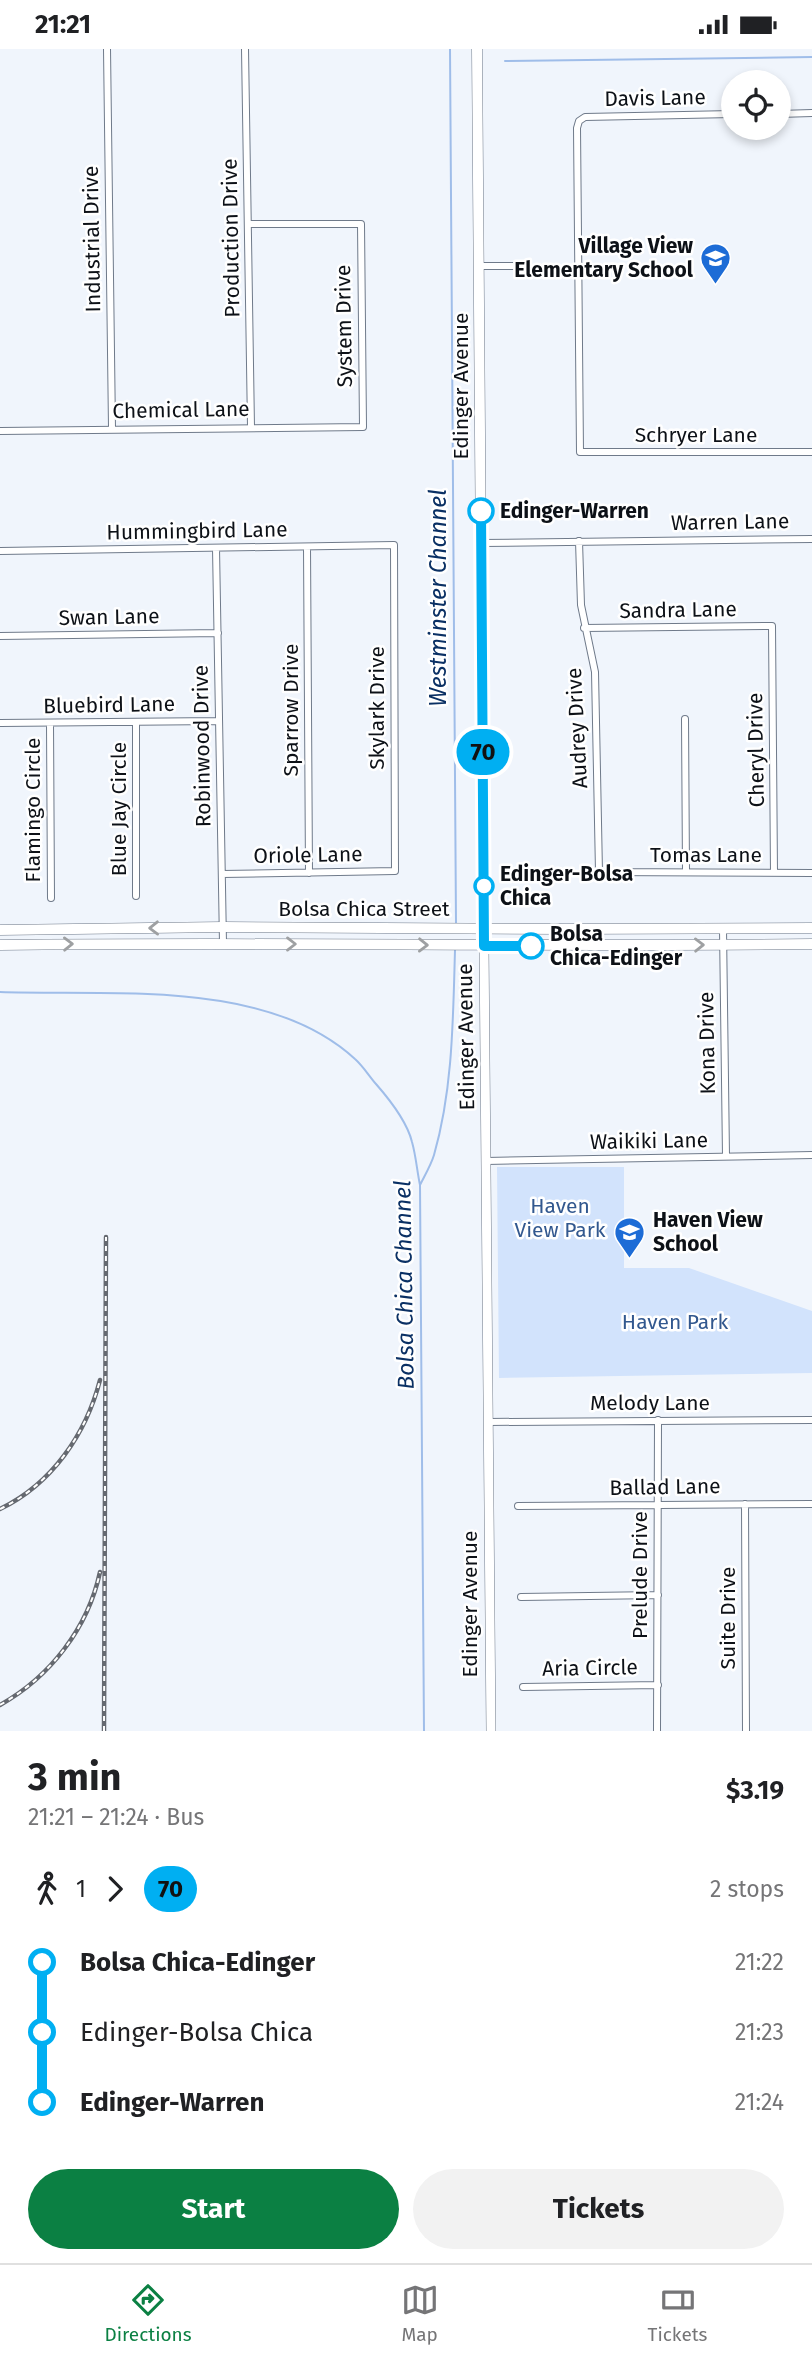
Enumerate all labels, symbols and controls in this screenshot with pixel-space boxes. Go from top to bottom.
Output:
text: 21:21 [35,9,91,40]
map controls [721,70,791,140]
button: locate [721,70,791,140]
street label: Davis Lane [604,84,706,112]
street label: Production Drive [217,158,245,318]
street label: Industrial Drive [78,165,106,313]
place label: Village View Elementary School [514,233,694,283]
school or university icon: Village View Elementary School [699,241,733,285]
street label: System Drive [330,264,358,388]
street label: Edinger Avenue [448,313,474,460]
street label: Chemical Lane [112,396,250,424]
street label: Schryer Lane [635,422,757,448]
water label: Westminster Channel [424,489,452,707]
marker: Edinger-Warren [468,498,494,524]
place label: Edinger-Warren [500,498,649,524]
street label: Warren Lane [671,508,789,536]
street label: Hummingbird Lane [106,516,288,546]
street label: Sandra Lane [619,596,737,624]
street label: Swan Lane [58,603,160,631]
street label: Sparrow Drive [278,644,304,776]
street label: Skylark Drive [364,646,390,770]
street label: Robinwood Drive [188,665,216,827]
street label: Audrey Drive [561,667,593,789]
street label: Bluebird Lane [43,691,175,719]
street label: Cheryl Drive [742,692,770,808]
line badge: 70 [452,729,514,775]
street label: Flamingo Circle [20,738,46,882]
text: 70 [470,738,496,766]
street label: Blue Jay Circle [106,742,132,876]
street label: Oriole Lane [253,841,363,869]
street label: Tomas Lane [650,842,762,868]
place label: Edinger-Bolsa Chica [500,861,633,911]
marker: Edinger-Bolsa Chica [474,876,494,896]
street label: Bolsa Chica Street [278,896,450,922]
one-way arrow [149,920,159,936]
place label: Bolsa Chica-Edinger [550,921,683,971]
marker: Bolsa Chica-Edinger [518,933,544,959]
one-way arrow [286,936,297,952]
one-way arrow [63,937,74,952]
one-way arrow [418,937,428,953]
one-way arrow [694,938,705,953]
street label: Edinger Avenue [452,963,480,1111]
street label: Kona Drive [693,991,721,1095]
street label: Waikiki Lane [590,1127,708,1155]
water label: Bolsa Chica Channel [388,1180,420,1390]
park label: Haven View Park [515,1193,606,1243]
place label: Haven View School [653,1207,763,1257]
school or university icon: Haven View School [613,1215,647,1259]
park label: Haven Park [622,1309,728,1335]
street label: Melody Lane [590,1390,710,1416]
street label: Ballad Lane [609,1473,721,1501]
street label: Prelude Drive [627,1511,653,1639]
street label: Edinger Avenue [457,1531,483,1678]
street label: Suite Drive [715,1566,741,1670]
street label: Aria Circle [542,1654,638,1682]
text: 3 min [28,1754,122,1800]
text: $3.19 [726,1775,784,1806]
text: 21:21 – 21:24 · Bus [28,1803,204,1831]
icon: walk [28,1870,66,1908]
icon: forward [96,1870,134,1908]
text: 1 [76,1875,86,1903]
text: 70 [158,1875,183,1903]
text: 2 stops [710,1875,784,1903]
text: Bolsa Chica-Edinger [80,1947,315,1978]
text: 21:22 [735,1948,784,1976]
text: Edinger-Bolsa Chica [80,2017,313,2048]
text: 21:23 [735,2018,784,2046]
text: Edinger-Warren [80,2087,264,2118]
text: 21:24 [735,2088,784,2116]
button: Start [28,2169,399,2249]
button: Tickets [413,2169,784,2249]
tab: Directions [104,2281,192,2346]
tab: Map [401,2281,439,2346]
tab: Tickets [648,2281,708,2346]

